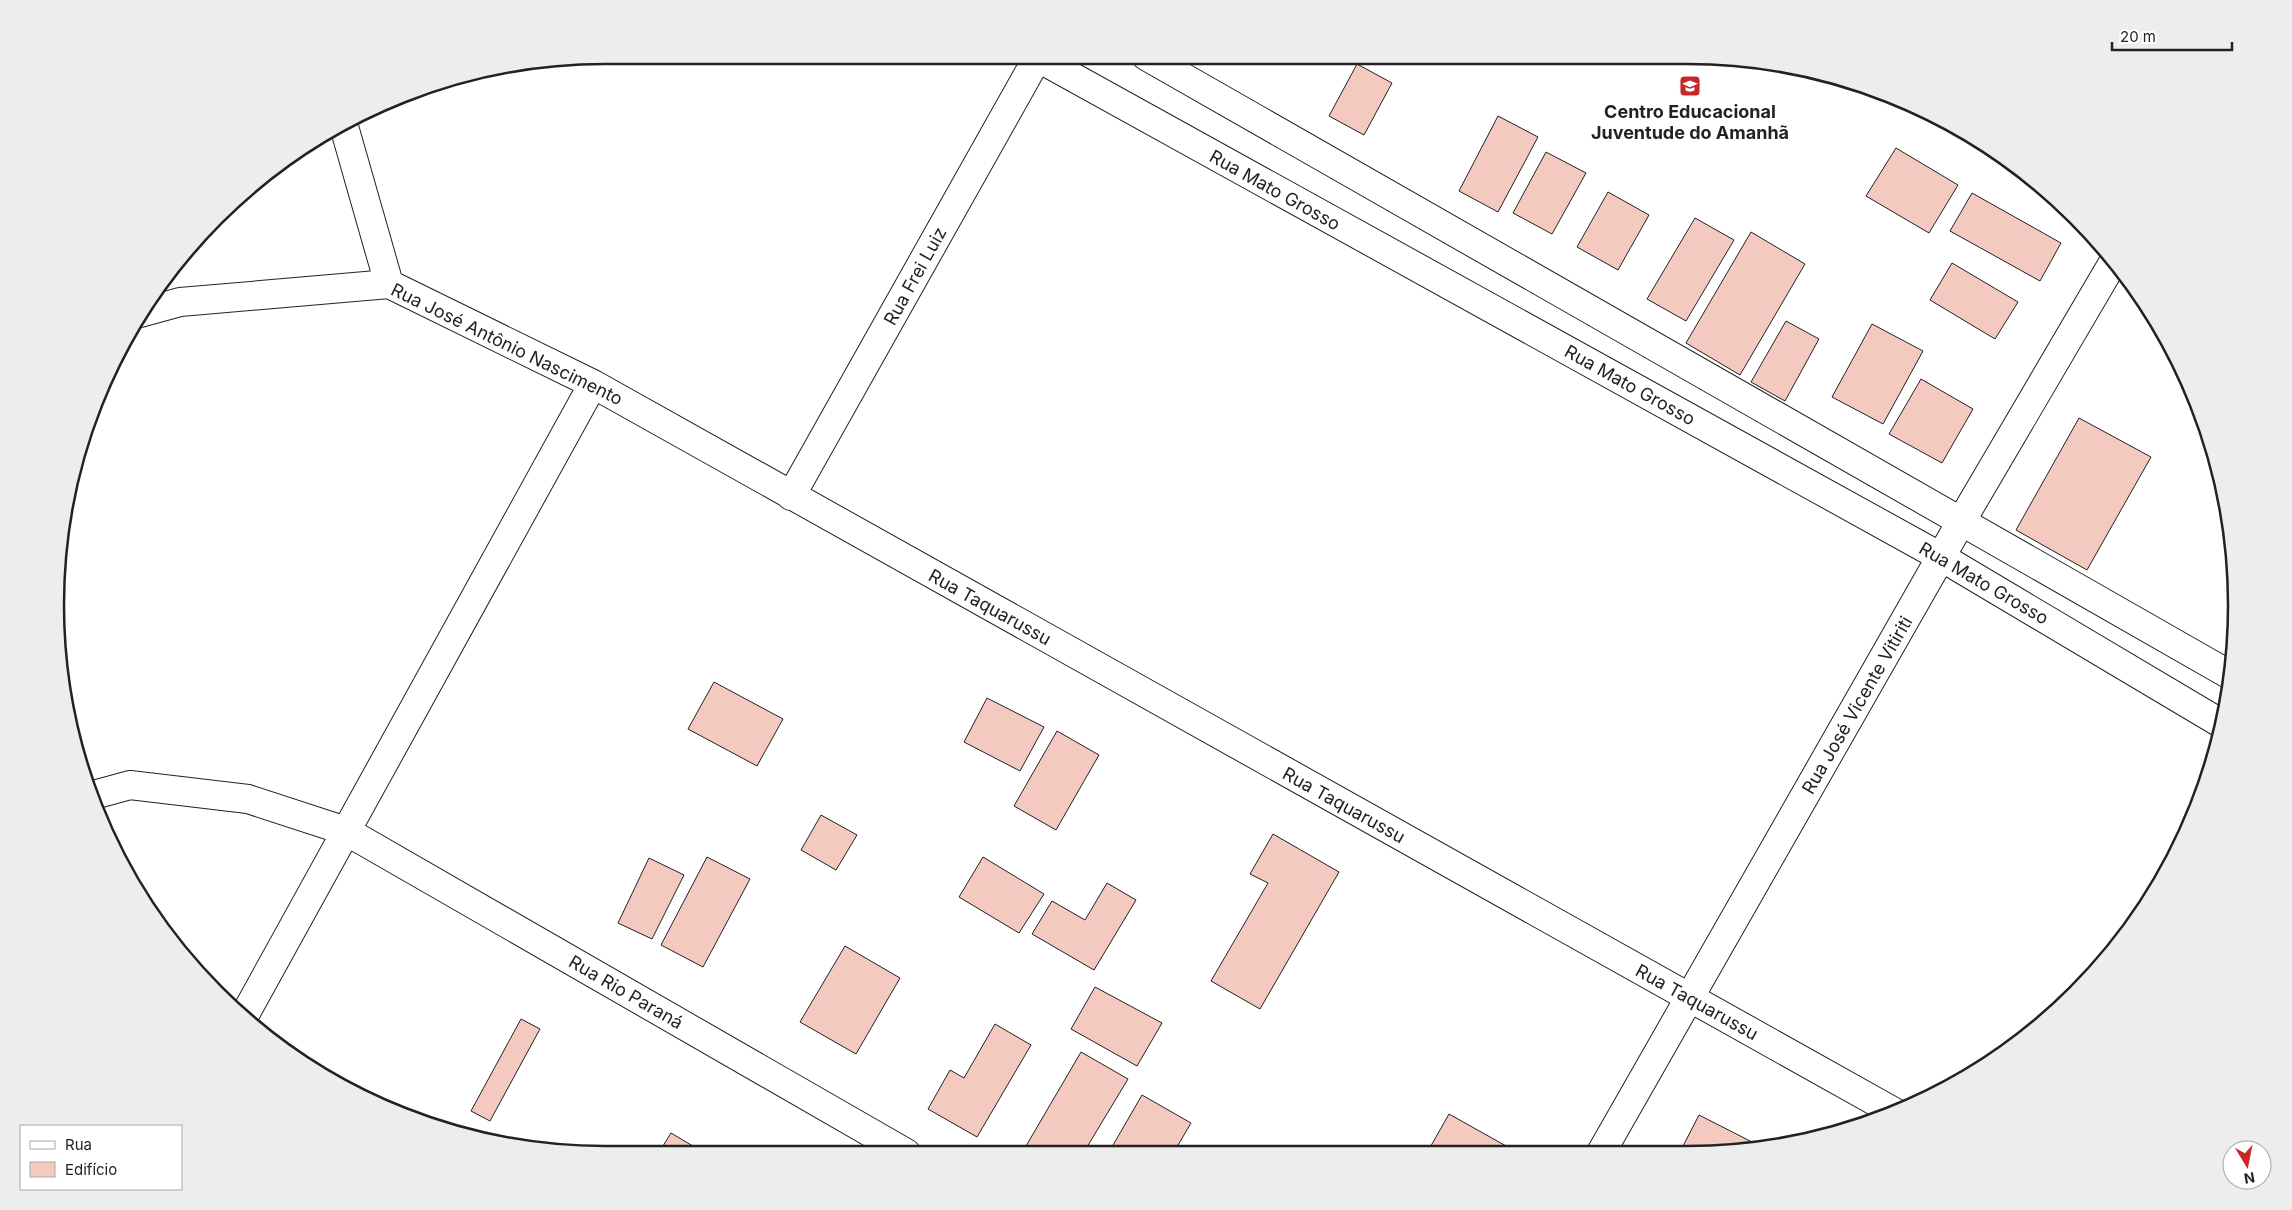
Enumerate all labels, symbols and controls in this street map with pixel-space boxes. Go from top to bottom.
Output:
scale bar [2112,20,2232,52]
text: 20 m [2120,27,2156,46]
school or university icon: Centro Educacional Juventude do Amanhã [1678,74,1702,98]
place label: Centro Educacional Juventude do Amanhã [1591,101,1789,143]
street label: Rua Mato Grosso [1206,145,1344,235]
street label: Rua Frei Luiz [879,223,951,329]
street label: Rua José Antônio Nascimento [388,279,626,409]
street label: Rua Mato Grosso [1561,340,1699,430]
street label: Rua Mato Grosso [1916,537,2052,629]
street label: Rua Taquarussu [925,565,1055,649]
street label: Rua José Vicente Vitiriti [1797,612,1917,798]
street label: Rua Taquarussu [1279,763,1409,847]
street label: Rua Rio Paraná [565,951,687,1033]
street label: Rua Taquarussu [1632,960,1762,1044]
legend [20,1125,182,1190]
text: Rua [65,1135,92,1154]
north arrow [2222,1140,2272,1190]
text: Edifício [65,1160,117,1179]
text: N [2243,1169,2256,1188]

